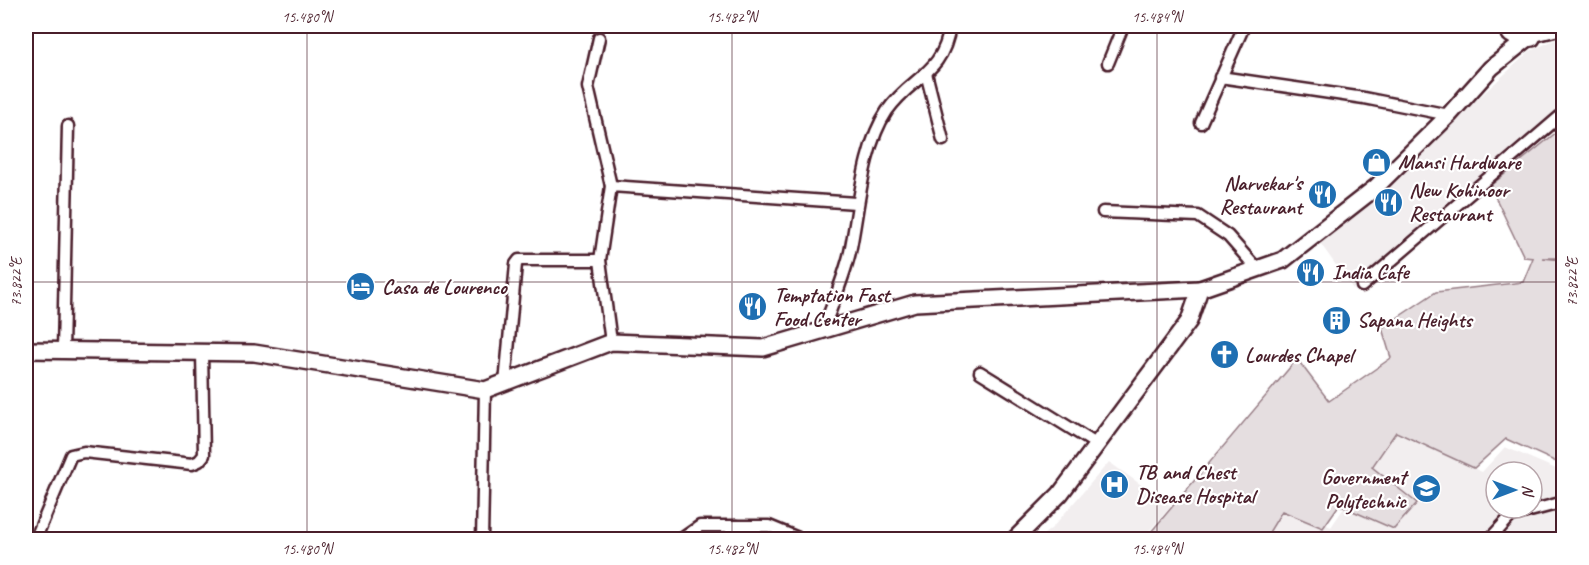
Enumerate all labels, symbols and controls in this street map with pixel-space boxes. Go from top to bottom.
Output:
text: 15.480°N [282,8,335,27]
text: 15.482°N [707,8,760,27]
text: 15.484°N [1132,8,1185,27]
shop icon: Mansi Hardware [1361,146,1393,178]
place label: Mansi Hardware [1398,149,1522,175]
place label: Narvekar's Restaurant [1220,170,1305,220]
place label: New Kohinoor Restaurant [1409,177,1511,227]
restaurant icon: Narvekar's Restaurant [1307,179,1339,211]
restaurant icon: New Kohinoor Restaurant [1372,186,1404,218]
text: 73.822°E [7,255,26,306]
text: 73.822°E [1563,255,1582,306]
restaurant icon: India Cafe [1295,256,1327,288]
place label: India Cafe [1332,259,1410,285]
hotel icon: Casa de Lourenco [345,271,377,303]
place label: Casa de Lourenco [382,274,508,300]
place label: Temptation Fast Food Center [774,282,892,332]
restaurant icon: Temptation Fast Food Center [737,291,769,323]
building icon: Sapana Heights [1320,304,1352,336]
place label: Sapana Heights [1357,307,1474,333]
church icon: Lourdes Chapel [1208,339,1240,371]
place label: Lourdes Chapel [1245,342,1357,368]
place label: TB and Chest Disease Hospital [1136,459,1259,509]
north arrow [1484,460,1544,520]
place label: Government Polytechnic [1321,464,1409,515]
hospital icon: TB and Chest Disease Hospital [1099,468,1131,500]
school or university icon: Government Polytechnic [1411,473,1443,505]
text: N [1518,485,1538,498]
text: 15.480°N [282,540,335,559]
text: 15.482°N [707,540,760,559]
text: 15.484°N [1132,540,1185,559]

